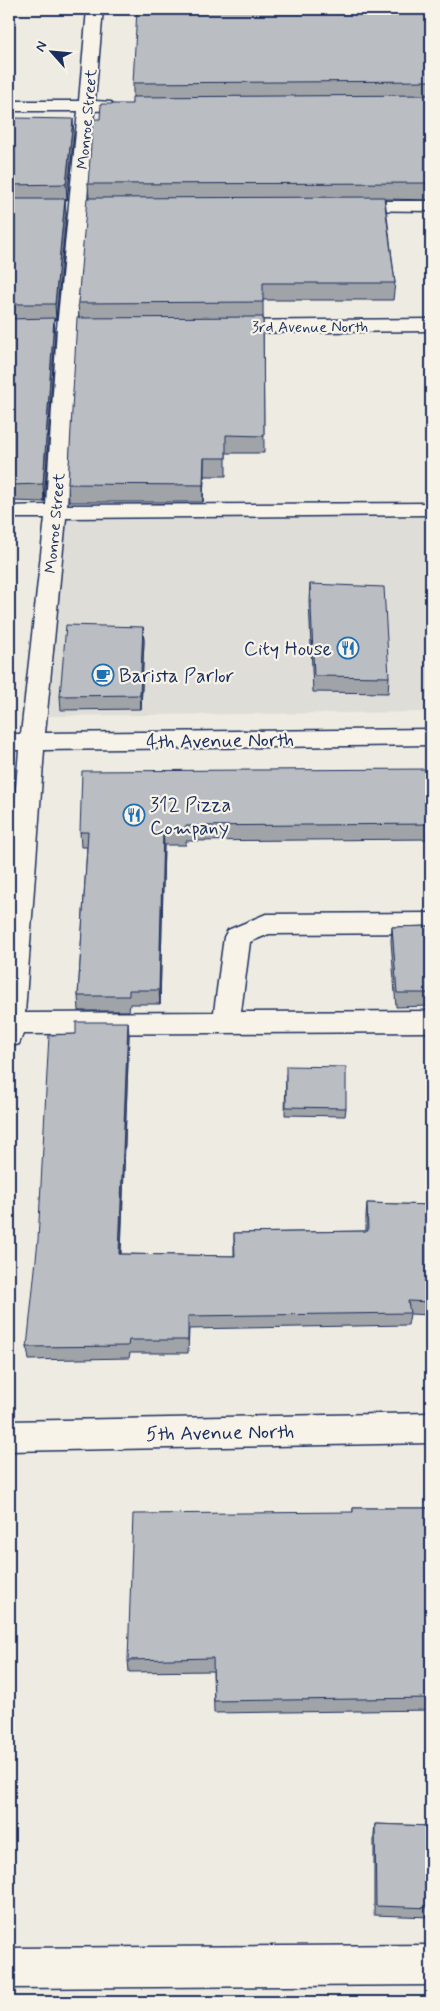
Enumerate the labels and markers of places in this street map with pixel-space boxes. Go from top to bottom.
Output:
place label: City House [244,636,332,663]
restaurant icon: City House [336,636,360,660]
cafe icon: Barista Parlor [91,663,115,687]
place label: Barista Parlor [119,663,234,690]
place label: 312 Pizza Company [150,792,231,842]
restaurant icon: 312 Pizza Company [122,803,146,827]

